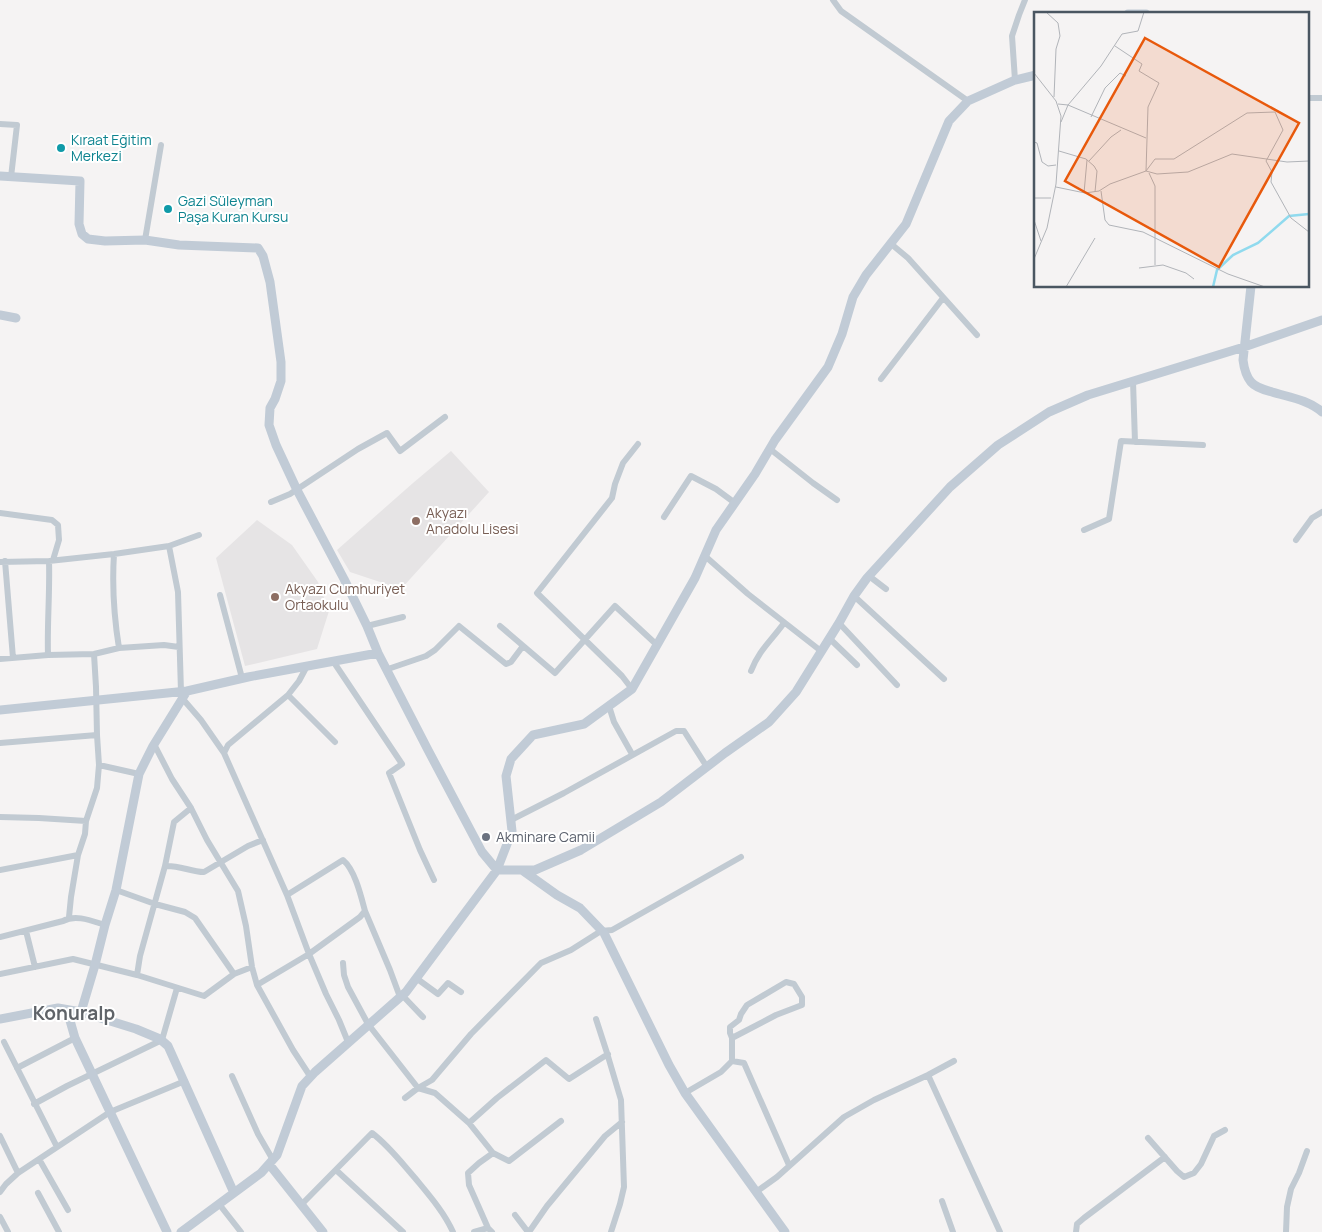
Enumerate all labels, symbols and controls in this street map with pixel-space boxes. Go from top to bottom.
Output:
inset map [1034,12,1310,288]
place label: Kıraat Eğitim Merkezi [71,130,152,165]
marker: Kıraat Eğitim Merkezi [55,142,67,154]
place label: Gazi Süleyman Paşa Kuran Kursu [178,191,288,226]
marker: Gazi Süleyman Paşa Kuran Kursu [162,203,174,215]
place label: Akyazı Anadolu Lisesi [426,503,519,538]
marker: Akyazı Anadolu Lisesi [410,515,422,527]
place label: Akyazı Cumhuriyet Ortaokulu [285,579,406,614]
marker: Akyazı Cumhuriyet Ortaokulu [269,591,281,603]
place label: Akminare Camii [496,827,595,846]
marker: Akminare Camii [480,831,492,843]
district label: Konuralp [33,1000,115,1026]

